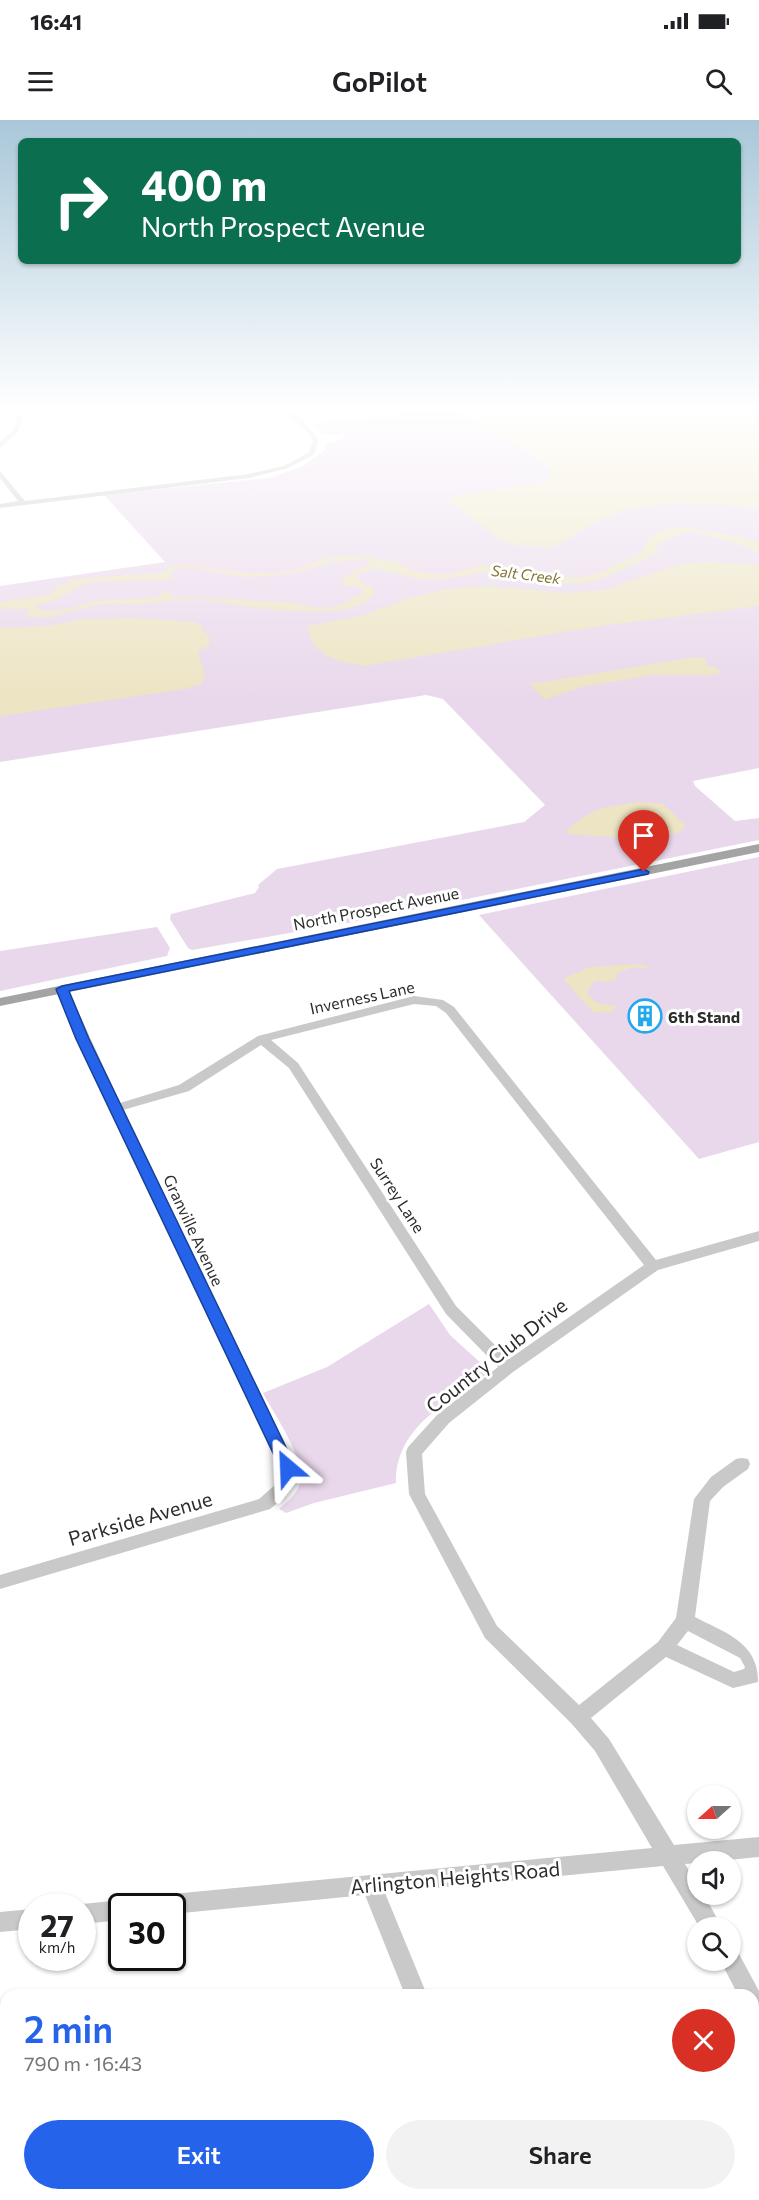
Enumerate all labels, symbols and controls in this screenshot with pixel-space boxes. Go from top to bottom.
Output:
text: 16:41 [30,8,82,35]
icon: menu [24,65,57,98]
text: GoPilot [332,65,427,98]
icon: search [702,65,735,98]
text: 400 m [141,158,267,210]
icon: right [42,162,120,240]
text: North Prospect Avenue [141,210,425,243]
water label: Salt Creek [490,561,562,587]
pin [618,810,669,872]
icon: arrive [627,819,660,852]
street label: North Prospect Avenue [292,883,460,933]
street label: Inverness Lane [308,977,416,1017]
building icon: 6th Stand [627,998,663,1034]
place label: 6th Stand [668,1007,740,1026]
street label: Surrey Lane [367,1154,429,1236]
street label: Granville Avenue [160,1171,228,1289]
street label: Country Club Drive [421,1292,571,1418]
position arrow [256,1436,320,1500]
street label: Parkside Avenue [65,1486,215,1550]
north arrow [687,1785,741,1839]
map controls [687,1785,741,1971]
button: sound [687,1851,741,1905]
street label: Arlington Heights Road [349,1856,561,1898]
speed limit sign: 30 [108,1893,186,1971]
text: 27 [40,1906,74,1943]
button: search [687,1917,741,1971]
text: km/h [39,1938,75,1956]
text: 2 min [24,2006,113,2050]
button: close [672,2009,735,2072]
text: 790 m · 16:43 [24,2051,142,2075]
button: Exit [24,2120,374,2189]
button: Share [386,2120,735,2189]

